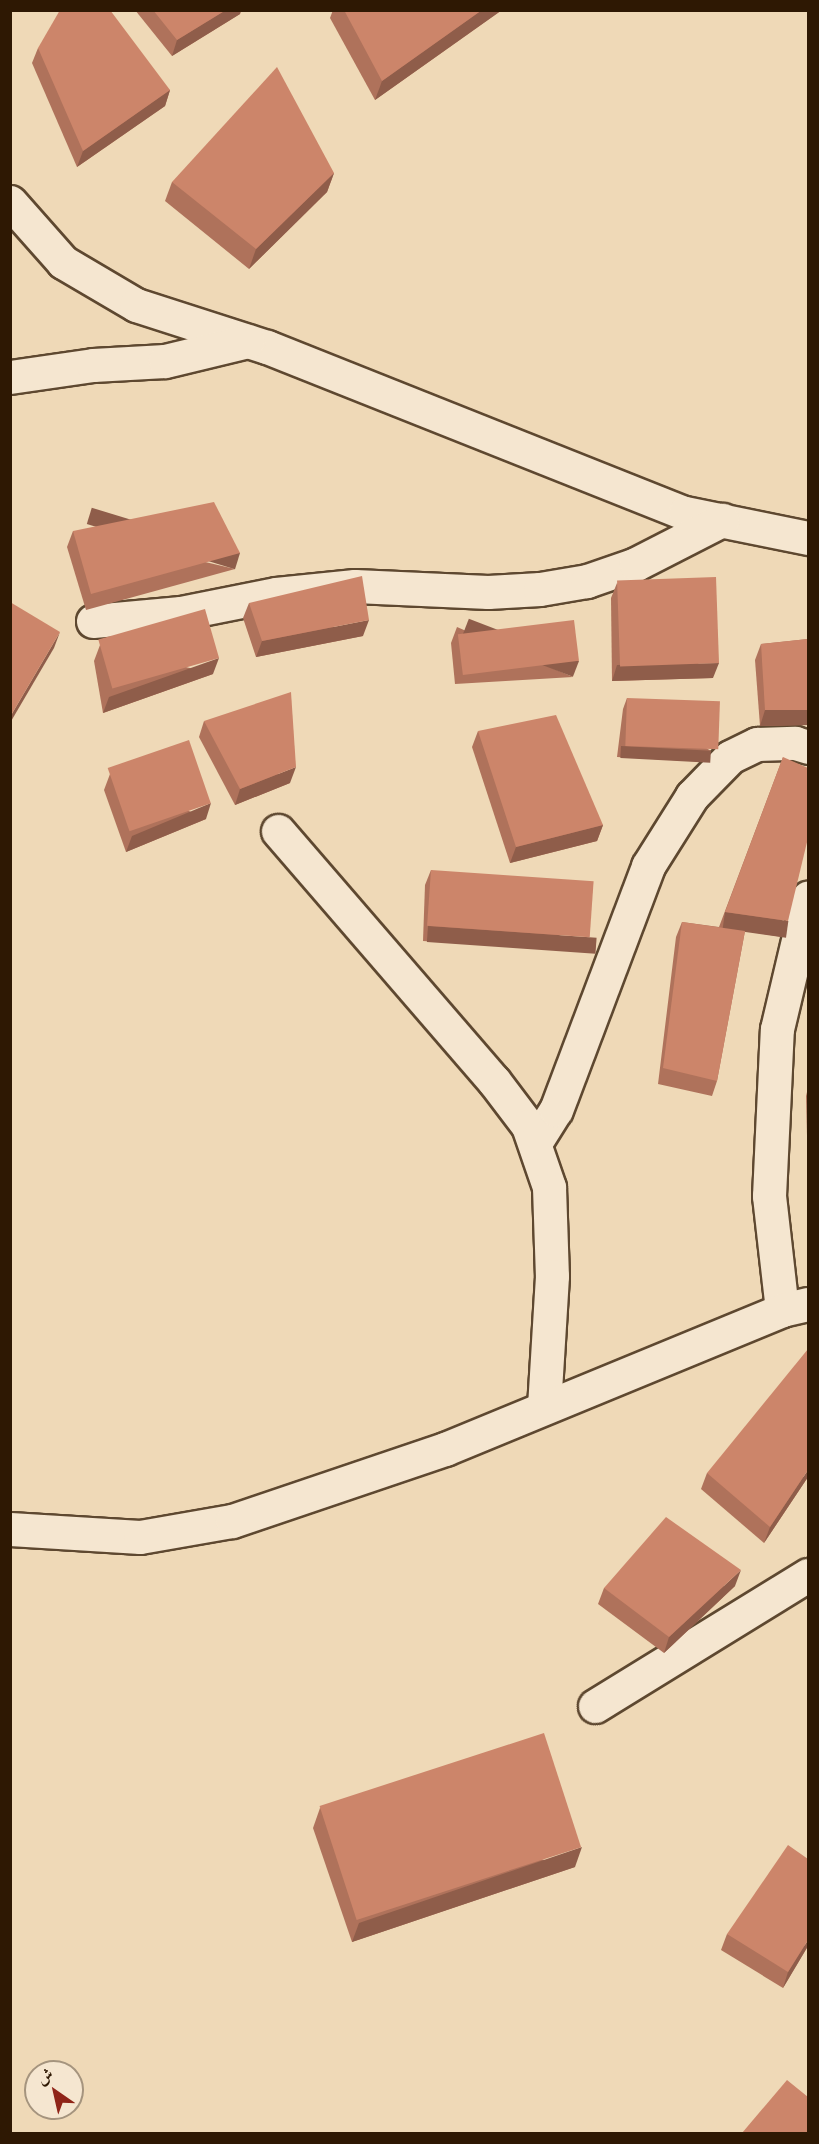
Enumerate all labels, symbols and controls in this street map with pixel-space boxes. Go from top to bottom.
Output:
north arrow [24,2060,84,2120]
text: ش [32,2063,58,2090]

